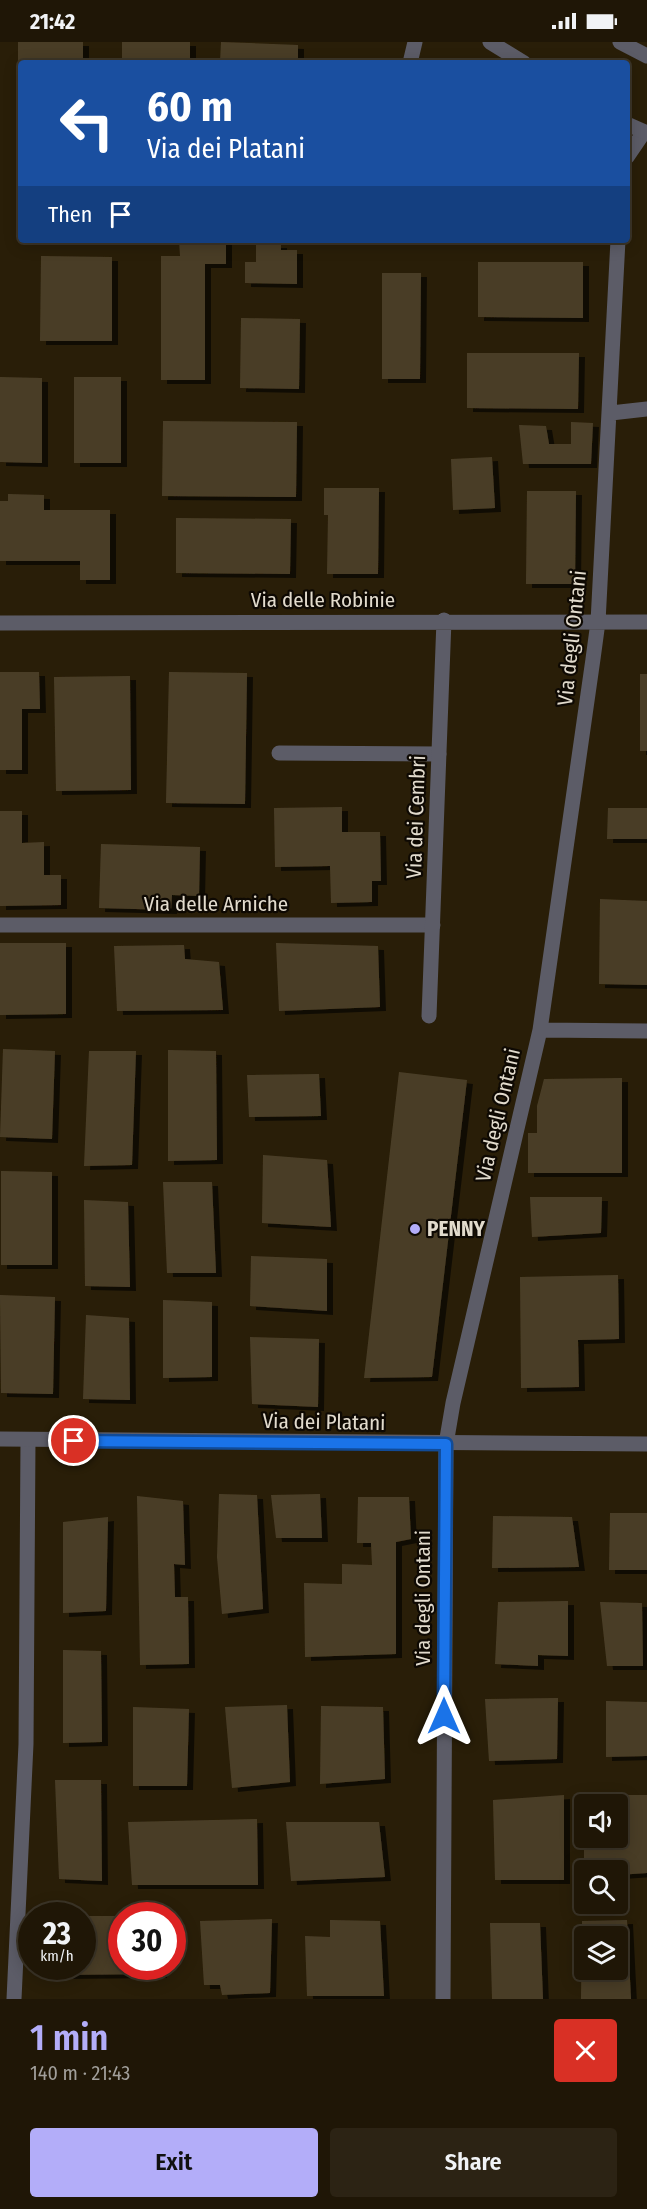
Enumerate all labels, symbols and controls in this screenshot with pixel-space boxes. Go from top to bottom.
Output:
text: 21:42 [30,8,75,35]
text: 60 m [147,82,233,132]
icon: left [48,84,126,162]
text: Via dei Platani [147,133,305,165]
icon: arrive [104,198,137,231]
text: Then [48,201,92,228]
street label: Via degli Ontani [552,569,592,707]
street label: Via delle Robinie [251,587,395,613]
street label: Via dei Cembri [401,755,431,879]
street label: Via delle Arniche [144,891,288,917]
street label: Via degli Ontani [470,1046,526,1184]
place label: PENNY [427,1216,486,1242]
marker: PENNY [408,1222,422,1236]
street label: Via dei Platani [262,1408,386,1436]
pin [48,1415,99,1466]
icon: arrive [57,1424,90,1457]
street label: Via degli Ontani [410,1530,436,1666]
position arrow [412,1684,476,1748]
map controls [574,1794,628,1980]
button: sound [574,1794,628,1848]
button: search [574,1860,628,1914]
speed limit sign: 30 [108,1902,186,1980]
text: 23 [43,1916,71,1952]
button: layers [574,1926,628,1980]
text: km/h [40,1947,74,1965]
text: 1 min [30,2016,108,2060]
button: close [554,2019,617,2082]
text: 140 m · 21:43 [30,2061,130,2085]
button: Exit [30,2128,318,2197]
button: Share [330,2128,617,2197]

